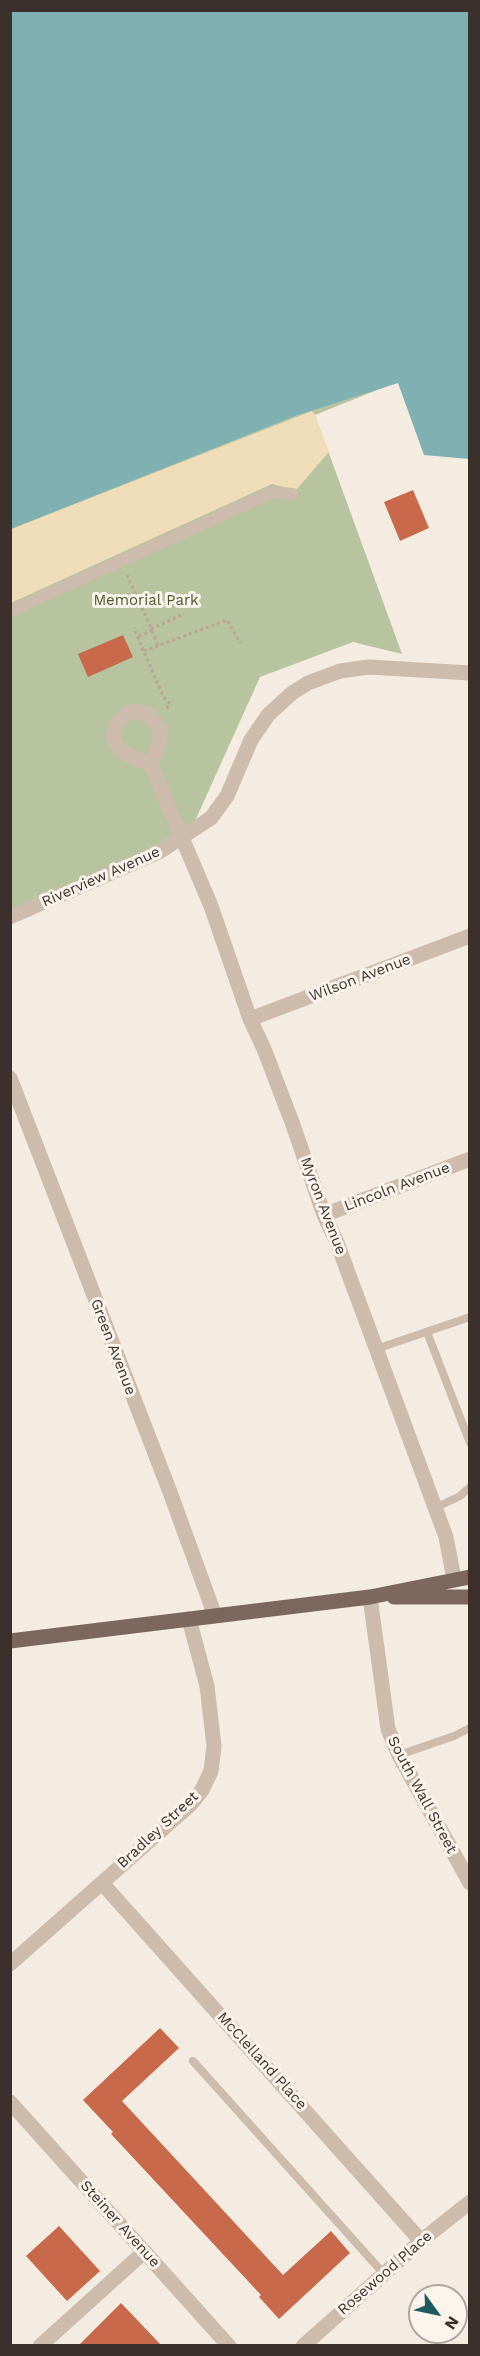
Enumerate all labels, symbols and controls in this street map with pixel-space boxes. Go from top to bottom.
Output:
park label: Memorial Park [93,592,199,610]
street label: Riverview Avenue [39,843,163,911]
street label: Wilson Avenue [307,950,413,1006]
street label: Myron Avenue [296,1155,350,1257]
street label: Lincoln Avenue [342,1159,452,1215]
street label: Green Avenue [86,1296,140,1398]
street label: South Wall Street [383,1733,461,1857]
street label: Bradley Street [114,1788,202,1872]
street label: McClelland Place [213,2008,311,2114]
street label: Steiner Avenue [76,2177,164,2271]
street label: Rosewood Place [334,2227,436,2319]
north arrow [408,2284,468,2344]
text: N [441,2313,463,2333]

